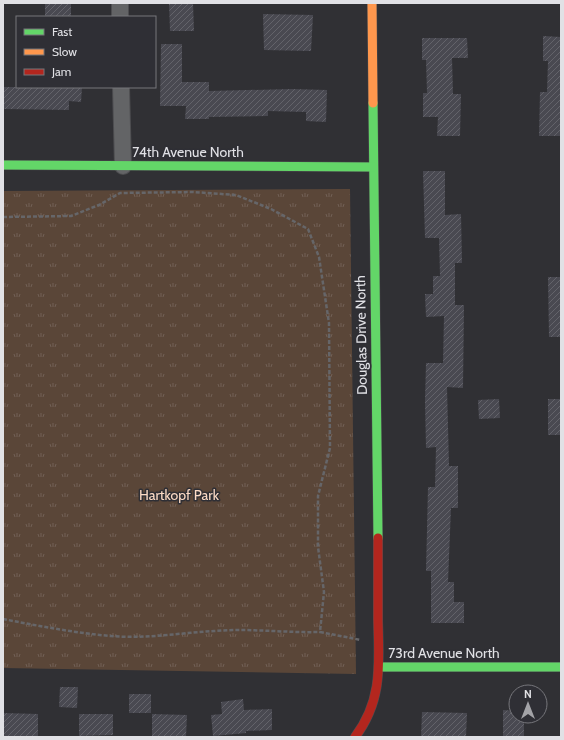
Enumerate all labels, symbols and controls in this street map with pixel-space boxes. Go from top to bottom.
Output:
legend [16,16,156,88]
text: Fast [52,24,72,39]
text: Slow [52,44,77,59]
text: Jam [51,64,71,79]
street label: 74th Avenue North [132,143,244,161]
street label: Douglas Drive North [351,275,371,395]
park label: Hartkopf Park [139,486,220,504]
street label: 73rd Avenue North [388,644,500,662]
north arrow [508,684,548,724]
text: N [524,687,532,701]

